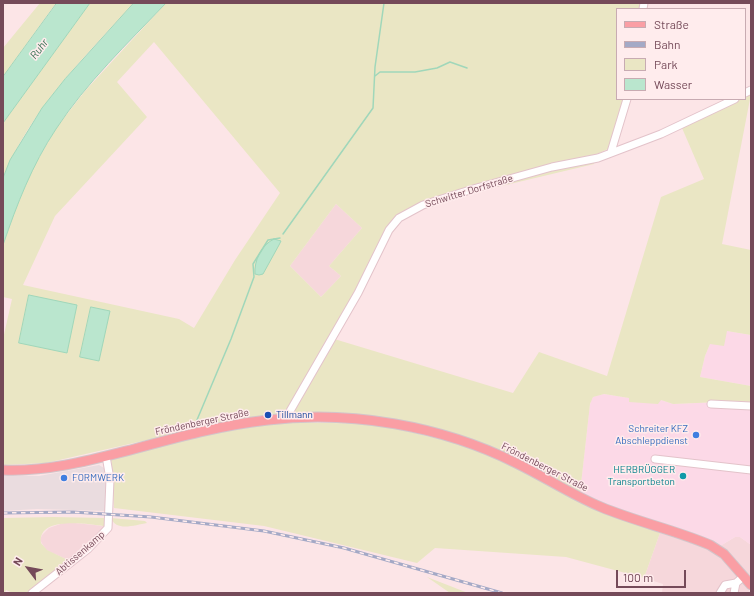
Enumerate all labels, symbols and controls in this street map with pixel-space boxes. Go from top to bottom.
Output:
legend [616,8,746,100]
text: Straße [654,17,689,31]
water label: Ruhr [27,36,51,62]
text: Bahn [654,37,681,51]
text: Park [654,57,678,71]
text: Wasser [654,77,692,91]
street label: Schwitter Dorfstraße [424,172,514,210]
street label: Fröndenberger Straße [154,406,250,438]
place label: Tillmann [276,409,313,421]
marker: Tillmann [263,410,273,420]
place label: Schreiter KFZ Abschleppdienst [615,423,688,446]
marker: Schreiter KFZ Abschleppdienst [691,430,701,440]
street label: Fröndenberger Straße [500,440,590,494]
place label: HERBRÜGGER Transportbeton [608,464,675,488]
marker: HERBRÜGGER Transportbeton [678,471,688,481]
place label: FORMWERK [72,472,124,484]
marker: FORMWERK [59,473,69,483]
street label: Abtissenkamp [53,528,107,578]
north arrow [8,548,48,588]
text: N [10,555,25,568]
scale bar [618,562,688,588]
text: 100 m [623,570,653,584]

